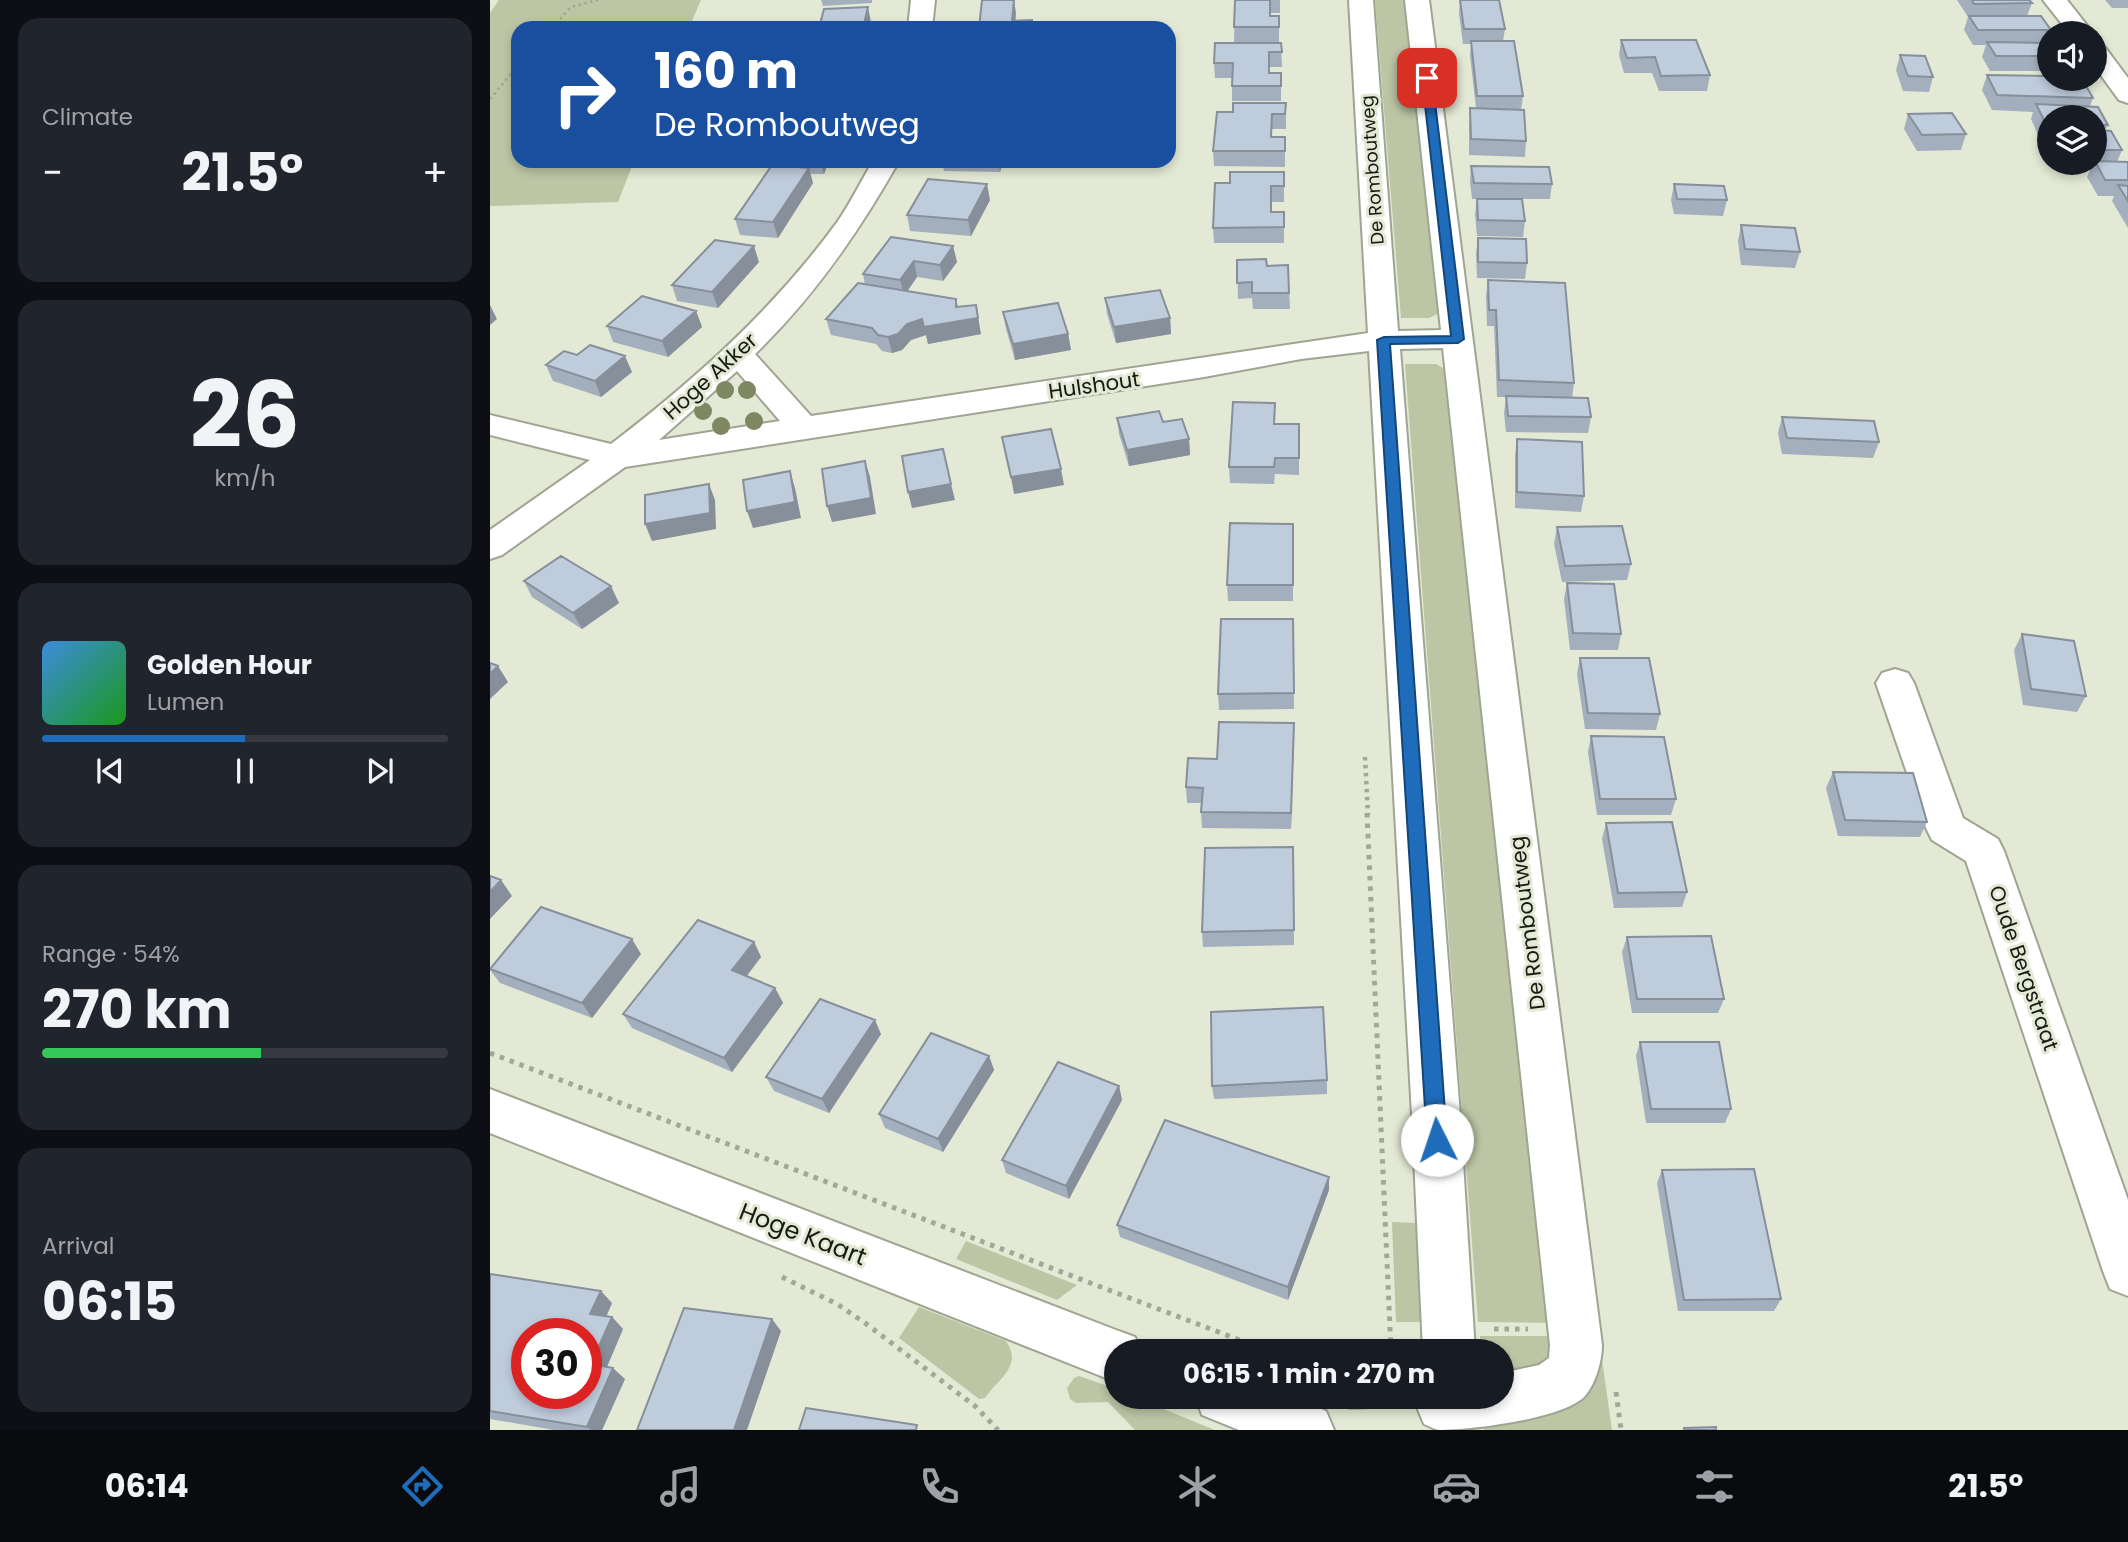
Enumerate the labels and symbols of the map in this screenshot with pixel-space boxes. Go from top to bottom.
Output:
pin [1397,48,1457,108]
street label: De Romboutweg [1354,95,1390,245]
street label: Hoge Akker [657,326,763,426]
street label: Hulshout [1046,364,1142,406]
street label: De Romboutweg [1502,835,1552,1011]
street label: Oude Bergstraat [1982,881,2066,1055]
position arrow [1400,1103,1474,1177]
street label: Hoge Kaart [735,1195,871,1273]
speed limit sign: 30 [511,1318,602,1409]

